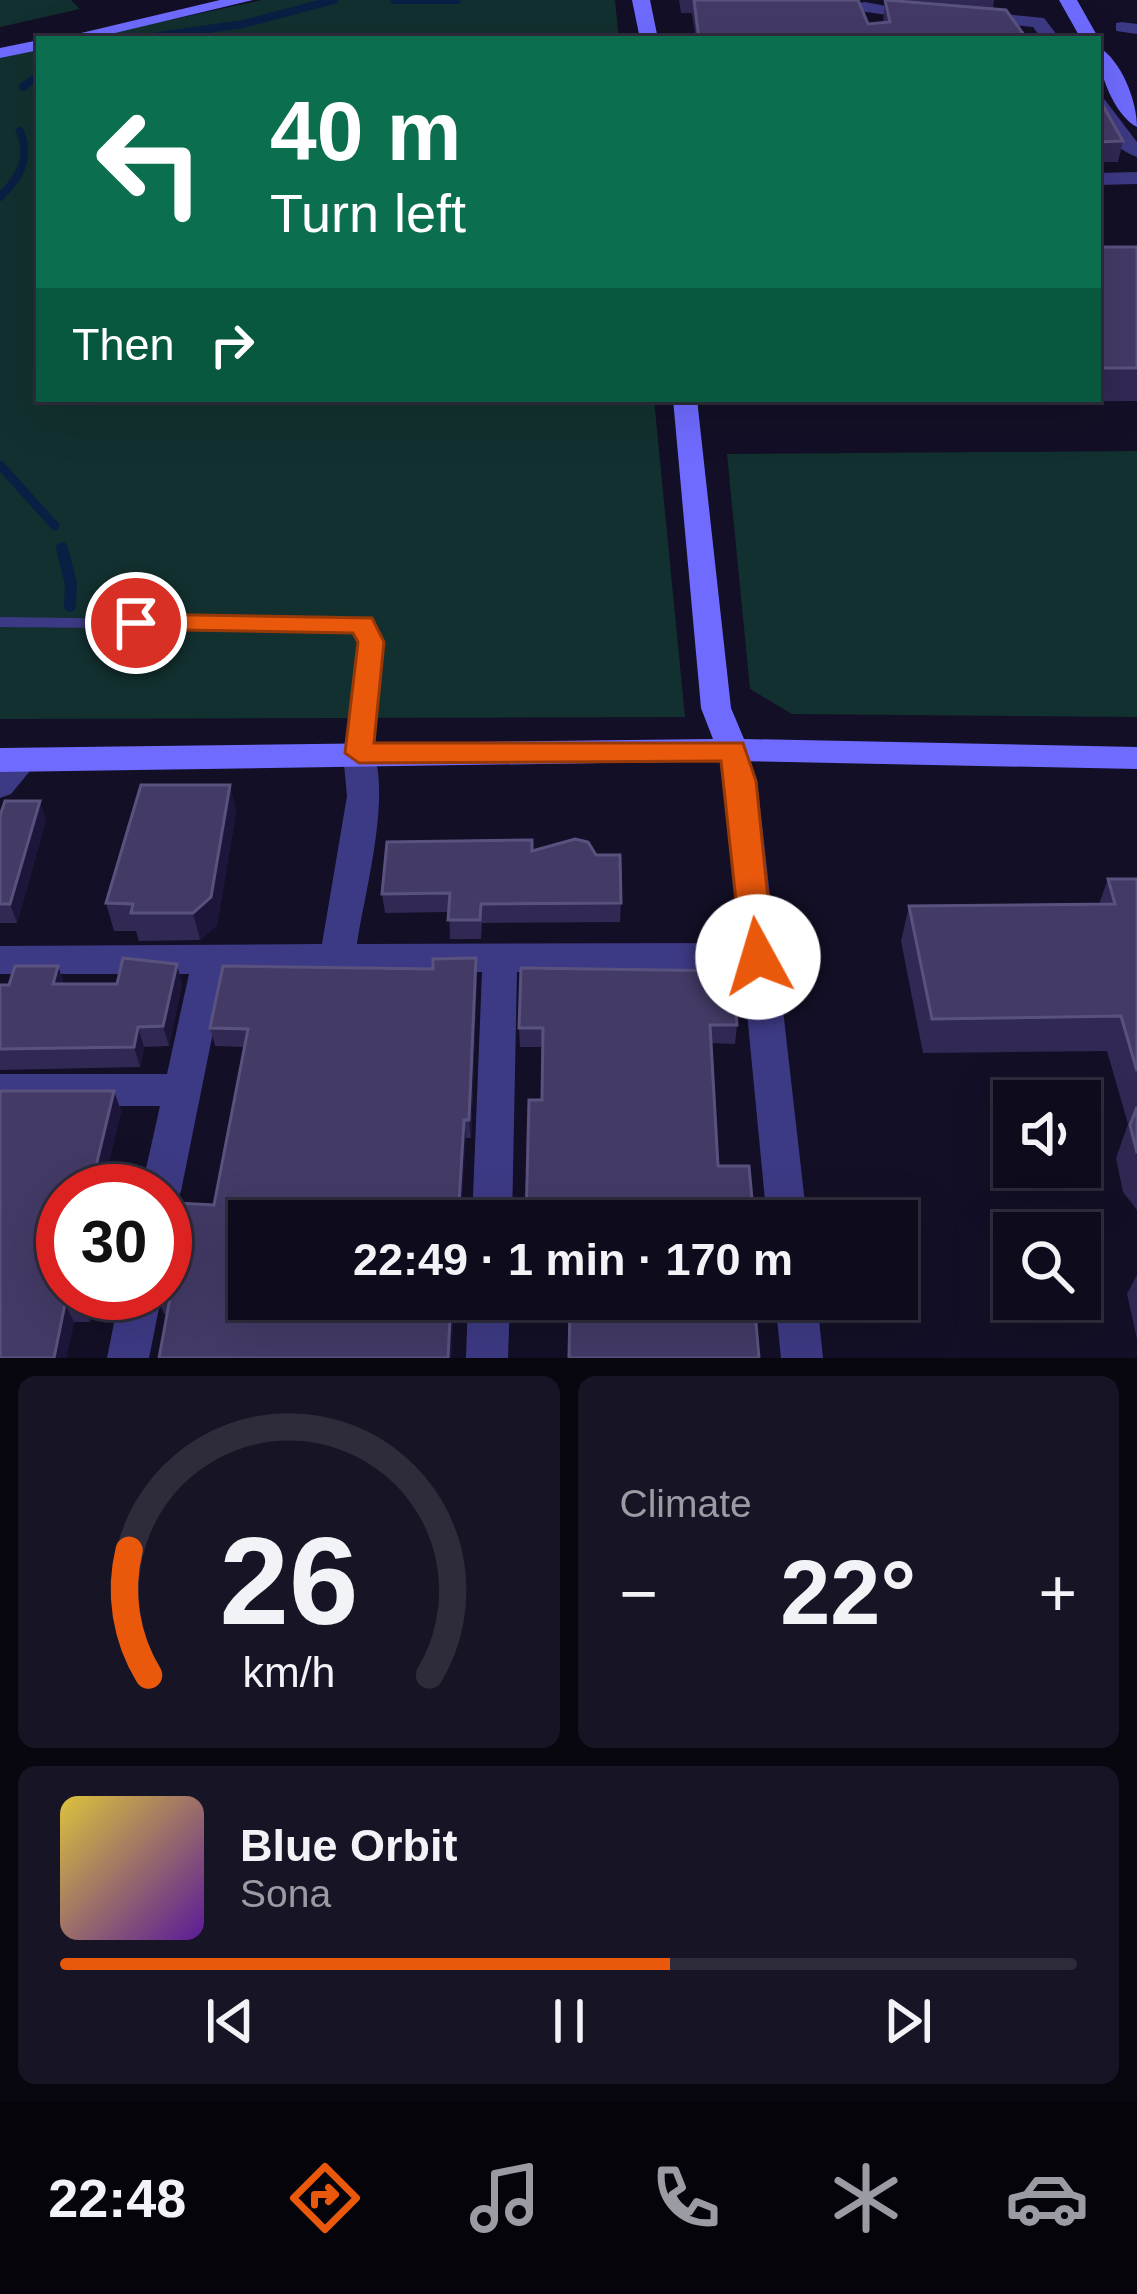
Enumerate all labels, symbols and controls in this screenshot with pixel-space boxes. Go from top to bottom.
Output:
icon: left [72,84,228,240]
text: 40 m [270,84,461,178]
text: Turn left [270,183,466,243]
icon: right [199,312,265,378]
text: Then [72,319,175,370]
pin [85,572,187,674]
icon: arrive [103,590,169,656]
position arrow [695,894,821,1020]
map controls [993,1080,1101,1320]
button: sound [993,1080,1101,1188]
speed limit sign: 30 [36,1164,192,1320]
button: search [993,1212,1101,1320]
text: 22:49 · 1 min · 170 m [353,1234,793,1285]
text: Climate [620,1482,752,1525]
text: 26 [219,1511,358,1650]
text: 22° [780,1543,916,1643]
text: − [620,1556,658,1630]
text: + [1038,1556,1077,1630]
text: km/h [242,1648,335,1696]
text: Blue Orbit [240,1820,458,1871]
text: Sona [240,1872,331,1915]
icon: previous [197,1988,263,2054]
icon: pause [536,1988,602,2054]
icon: next [875,1988,941,2054]
icon: directions [283,2156,367,2240]
icon: music [463,2156,547,2240]
icon: phone [644,2156,728,2240]
icon: climate [824,2156,908,2240]
icon: car [1005,2156,1089,2240]
text: 22:48 [48,2168,186,2228]

